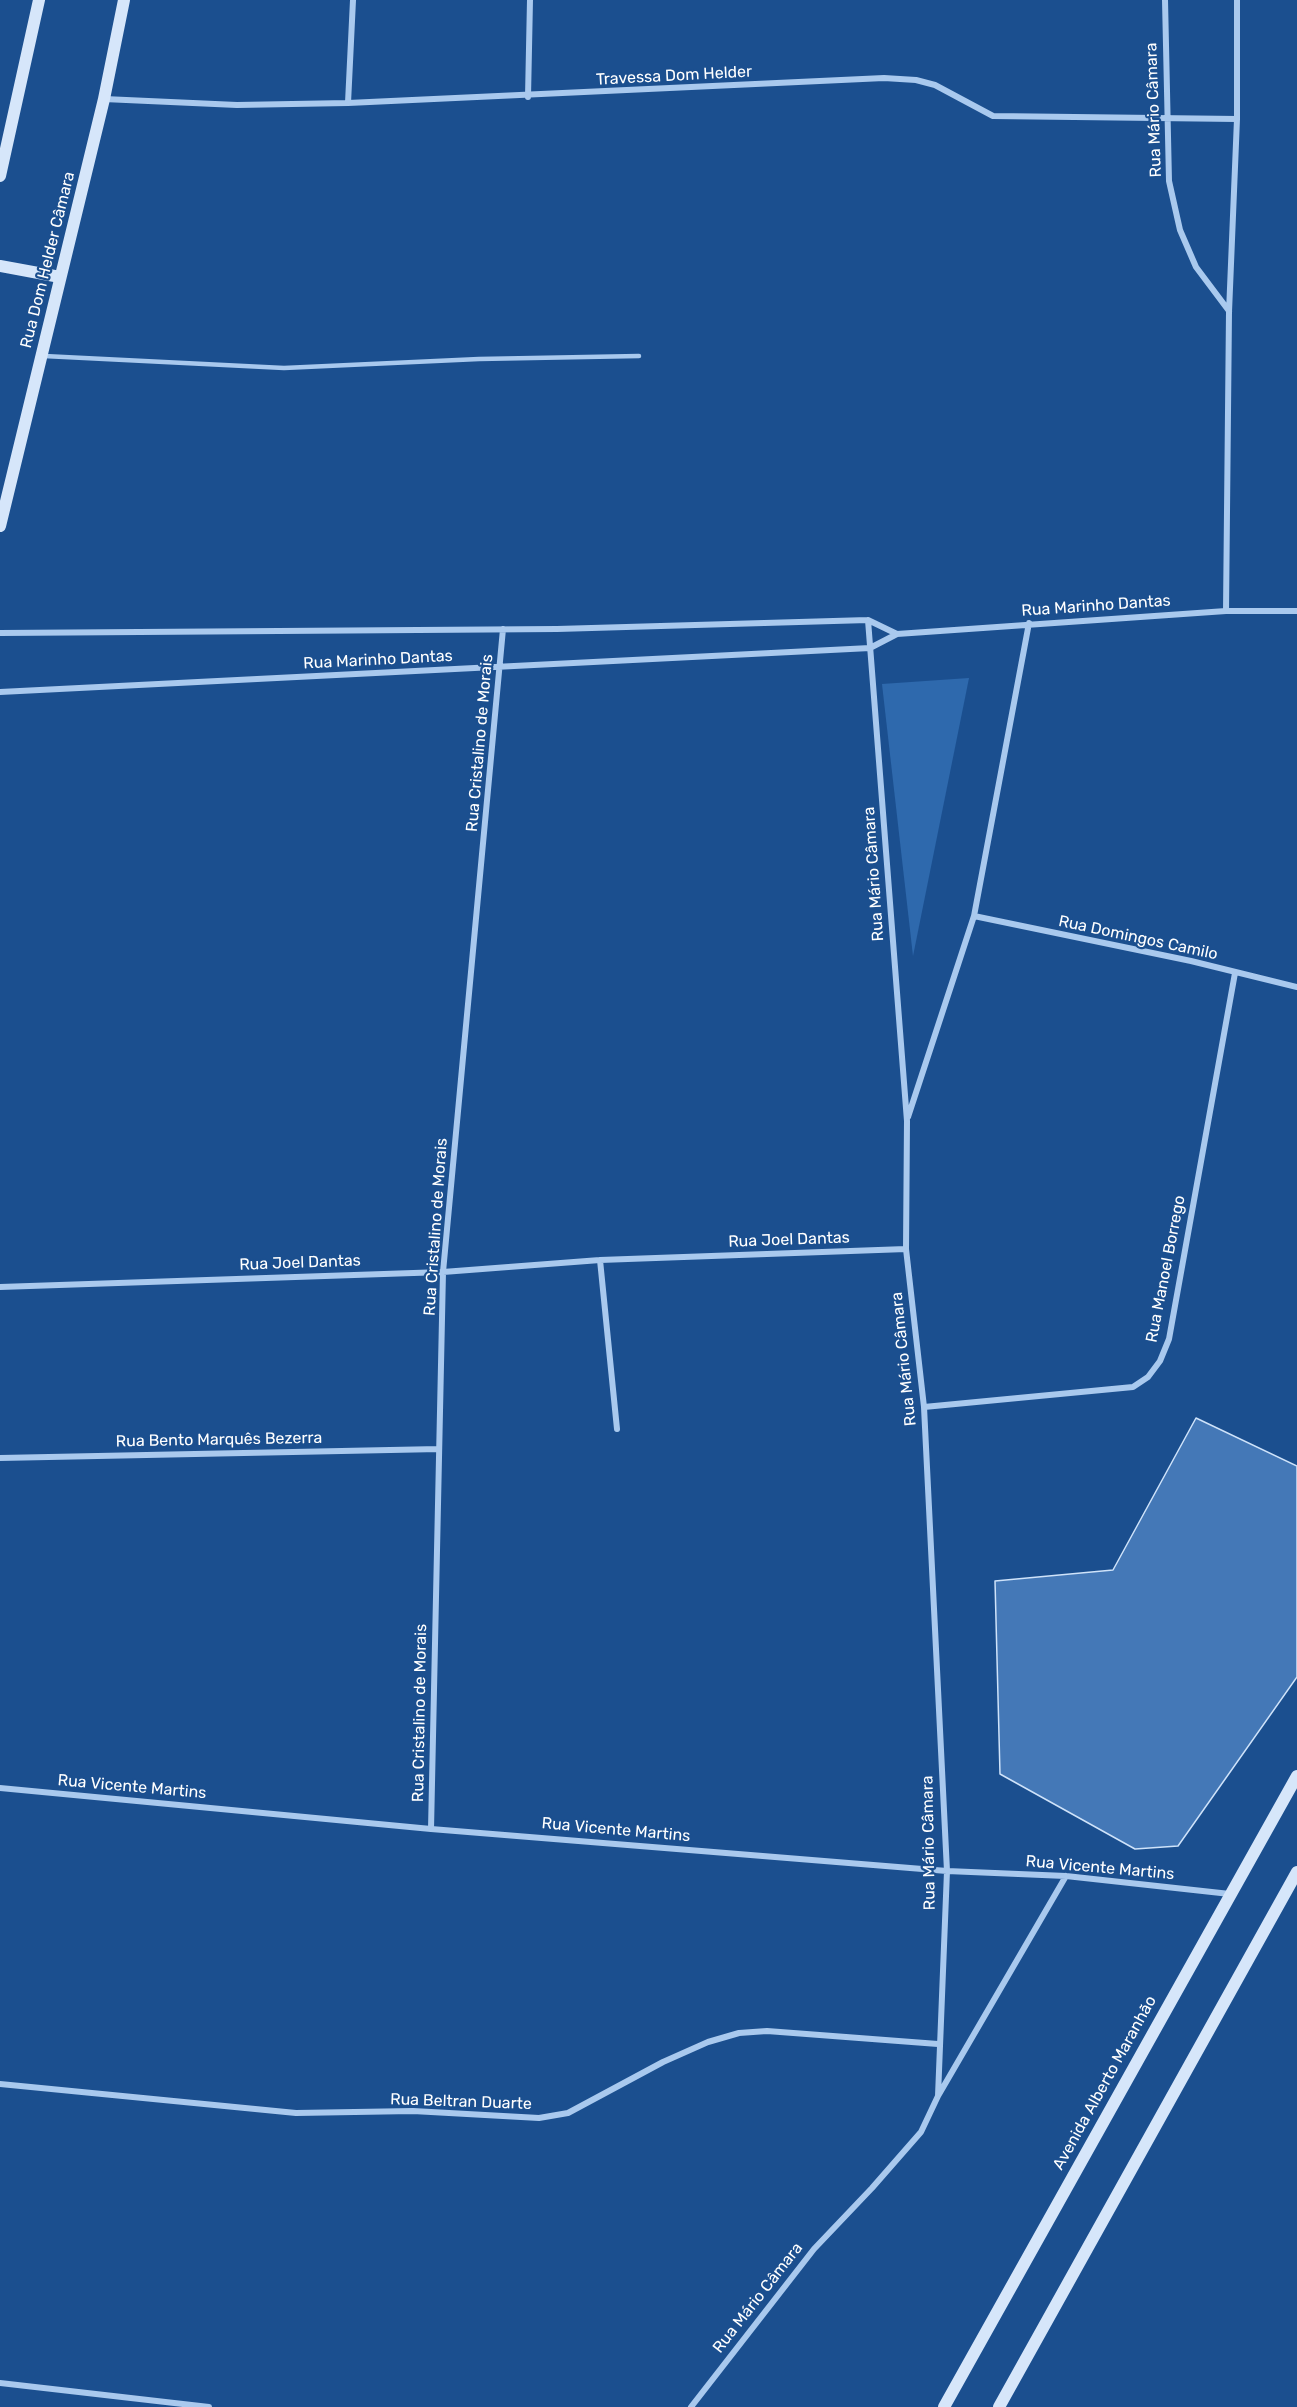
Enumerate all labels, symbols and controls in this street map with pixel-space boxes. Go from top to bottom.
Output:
street label: Rua Mário Câmara [1142,42,1166,178]
street label: Travessa Dom Helder [595,62,753,90]
street label: Rua Dom Helder Câmara [17,170,79,350]
street label: Rua Marinho Dantas [1021,591,1171,621]
street label: Rua Marinho Dantas [303,646,453,674]
street label: Rua Cristalino de Morais [463,653,497,833]
street label: Rua Mário Câmara [860,806,888,942]
street label: Rua Domingos Camilo [1057,912,1219,964]
street label: Rua Cristalino de Morais [420,1137,452,1317]
street label: Rua Manoel Borrego [1142,1194,1190,1344]
street label: Rua Joel Dantas [728,1228,850,1252]
street label: Rua Joel Dantas [239,1251,361,1275]
street label: Rua Mário Câmara [887,1291,921,1427]
street label: Rua Bento Marquês Bezerra [116,1429,322,1451]
street label: Rua Cristalino de Morais [409,1624,431,1802]
street label: Rua Vicente Martins [57,1771,207,1803]
street label: Rua Mário Câmara [918,1775,940,1911]
street label: Rua Vicente Martins [541,1814,691,1846]
street label: Rua Vicente Martins [1025,1852,1175,1884]
street label: Avenida Alberto Maranhão [1049,1993,1161,2173]
street label: Rua Beltran Duarte [390,2090,532,2114]
street label: Rua Mário Câmara [709,2239,807,2357]

